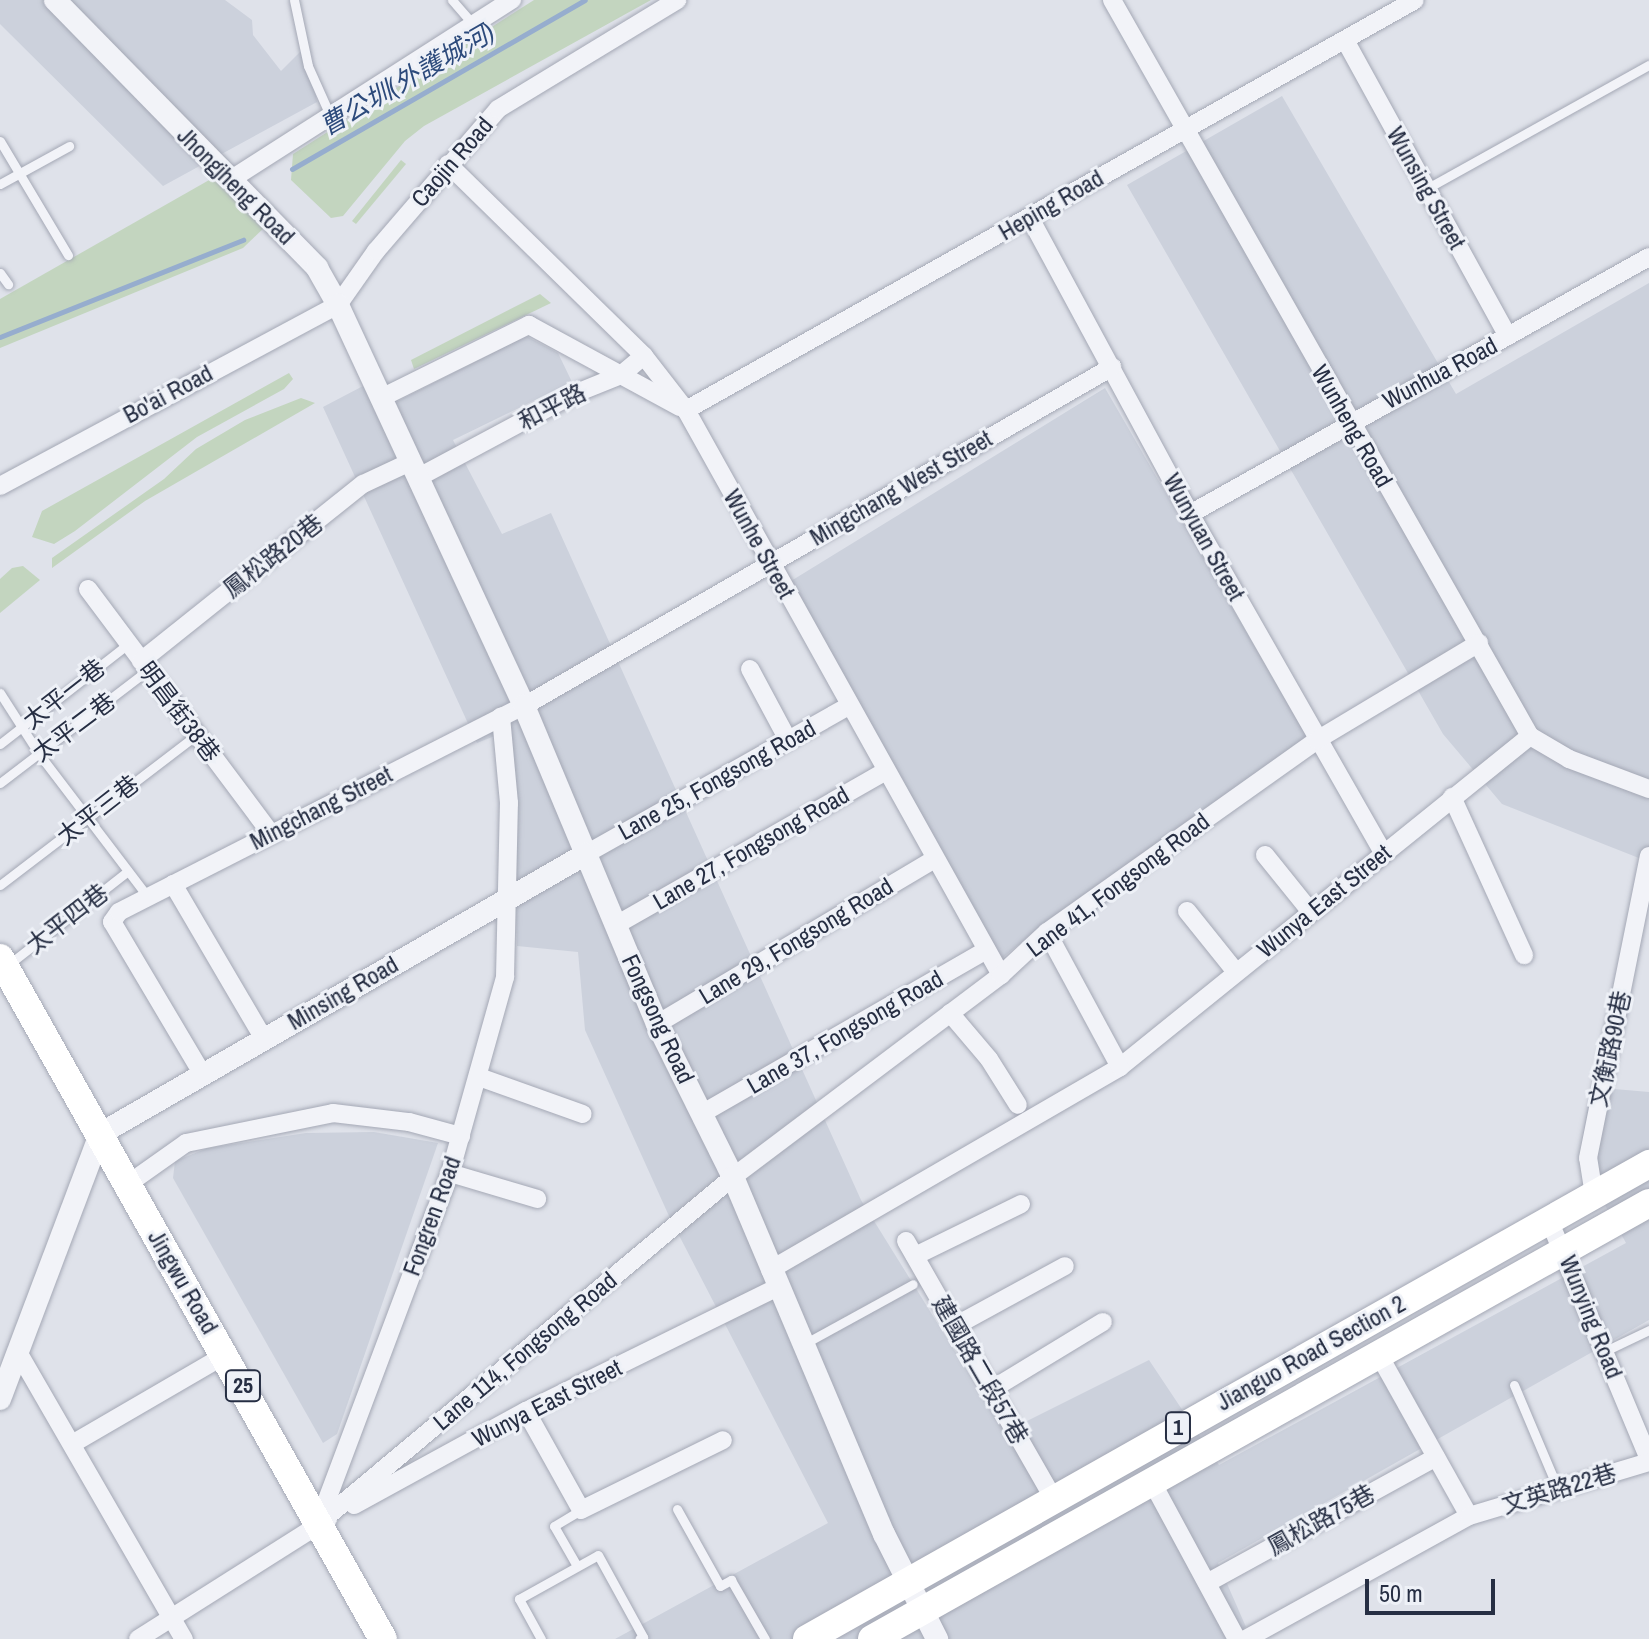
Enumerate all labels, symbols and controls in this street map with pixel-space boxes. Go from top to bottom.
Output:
water label: 曹公圳(外護城河) [314,16,500,142]
street label: Caojin Road [405,111,499,213]
street label: Jhongjheng Road [171,121,301,251]
street label: Wunsing Street [1381,122,1471,254]
street label: Heping Road [994,164,1108,246]
street label: Wunhua Road [1378,331,1502,415]
street label: Bo'ai Road [119,359,217,429]
street label: Wunheng Road [1305,360,1399,492]
street label: 和平路 [513,378,591,436]
street label: Mingchang West Street [805,424,997,552]
street label: Wunyuan Street [1157,468,1251,606]
street label: Wunhe Street [717,485,801,603]
street label: 鳳松路20巷 [218,508,328,604]
street label: 太平一巷 [17,653,111,735]
street label: 明昌街38巷 [132,656,226,768]
street label: 太平二巷 [27,687,121,767]
street label: Lane 25, Fongsong Road [613,714,821,846]
street label: Mingchang Street [245,760,397,856]
street label: 太平三巷 [51,769,145,851]
street label: Lane 27, Fongsong Road [648,780,854,916]
street label: Lane 41, Fongsong Road [1021,807,1215,963]
street label: Wunya East Street [1251,838,1397,964]
street label: Lane 29, Fongsong Road [694,872,898,1010]
street label: 太平四巷 [20,878,114,960]
street label: Minsing Road [283,950,403,1036]
street label: Fongsong Road [616,950,700,1088]
street label: Lane 37, Fongsong Road [742,964,948,1100]
street label: 文衡路90巷 [1584,988,1636,1110]
street label: Fongren Road [397,1152,467,1280]
street label: Jingwu Road [142,1225,224,1339]
street label: Wunying Road [1553,1251,1629,1383]
street label: Lane 114, Fongsong Road [427,1266,623,1436]
street label: Jianguo Road Section 2 [1212,1289,1410,1417]
street label: 建國路二段57巷 [926,1291,1034,1449]
street label: Wunya East Street [468,1353,626,1453]
road number: 25 [223,1368,263,1404]
road number: 1 [1164,1410,1192,1446]
street label: 文英路22巷 [1498,1458,1620,1520]
street label: 鳳松路75巷 [1262,1479,1380,1561]
scale bar [1369,1563,1499,1613]
text: 50 m [1379,1577,1423,1609]

